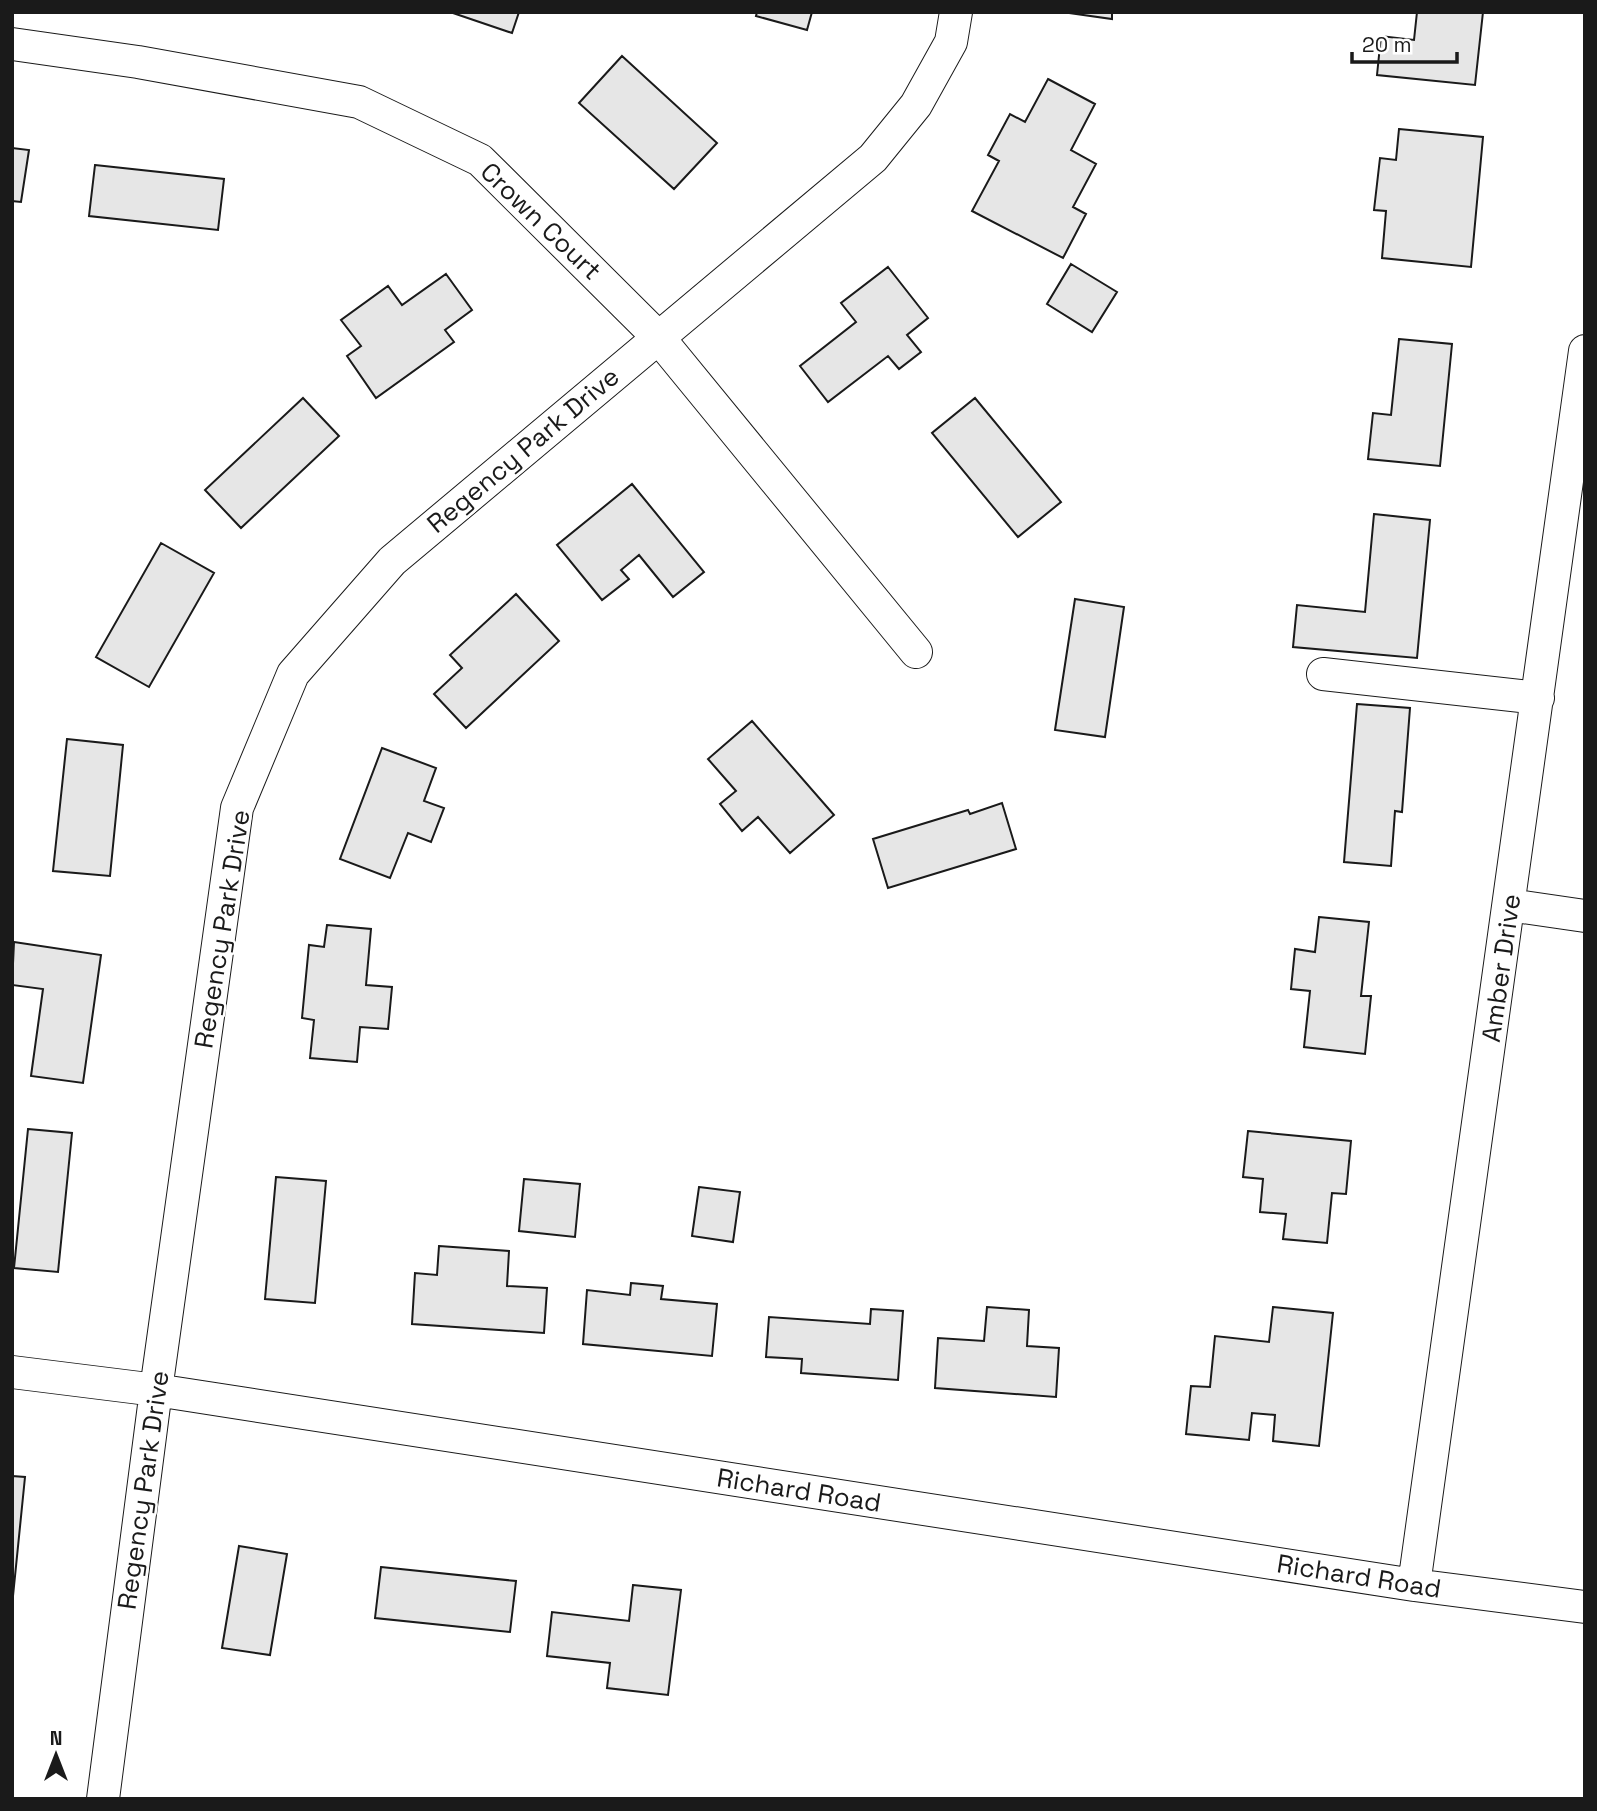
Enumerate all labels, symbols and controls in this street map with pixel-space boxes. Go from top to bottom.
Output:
scale bar [1352,21,1457,65]
text: 20 m [1362,31,1412,58]
street label: Crown Court [473,155,609,287]
street label: Regency Park Drive [420,360,626,540]
street label: Regency Park Drive [186,807,258,1051]
street label: Amber Drive [1474,892,1528,1044]
street label: Regency Park Drive [109,1368,177,1612]
street label: Richard Road [714,1460,884,1520]
street label: Richard Road [1274,1546,1444,1606]
north arrow [21,1720,91,1790]
text: N [50,1726,62,1751]

